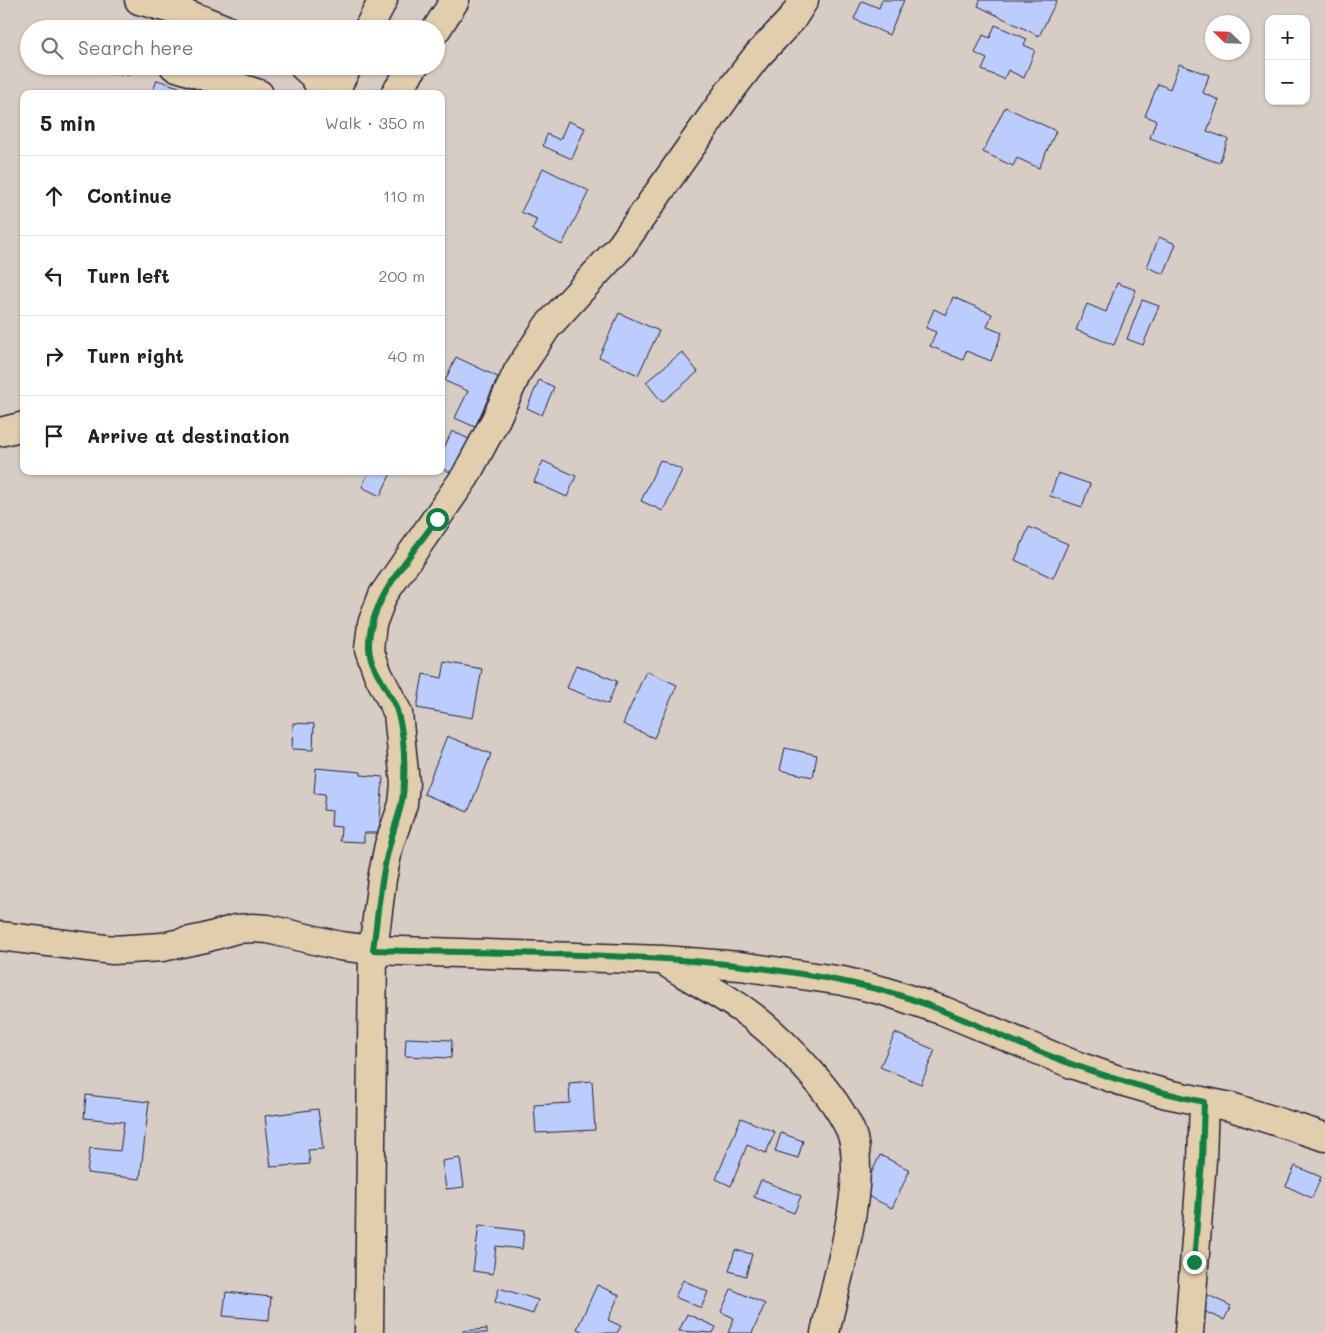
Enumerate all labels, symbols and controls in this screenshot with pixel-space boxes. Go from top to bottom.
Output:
north arrow [1205,15,1250,60]
map controls [1265,15,1310,105]
button: + [1265,15,1310,60]
search box [20,20,445,75]
icon: search [38,34,66,62]
text: Search here [78,35,194,60]
button: − [1265,60,1310,105]
text: 5 min [40,109,96,136]
text: Walk · 350 m [325,112,425,133]
icon: ahead [40,182,68,210]
text: Continue [87,183,172,208]
text: 110 m [383,185,425,206]
icon: left [40,262,68,290]
text: Turn left [87,263,170,288]
text: 200 m [378,265,425,286]
icon: right [40,342,68,370]
text: Turn right [87,343,184,368]
text: 40 m [388,345,425,366]
icon: arrive [40,422,68,450]
text: Arrive at destination [87,423,290,448]
route start [426,508,449,531]
route end [1183,1251,1206,1274]

